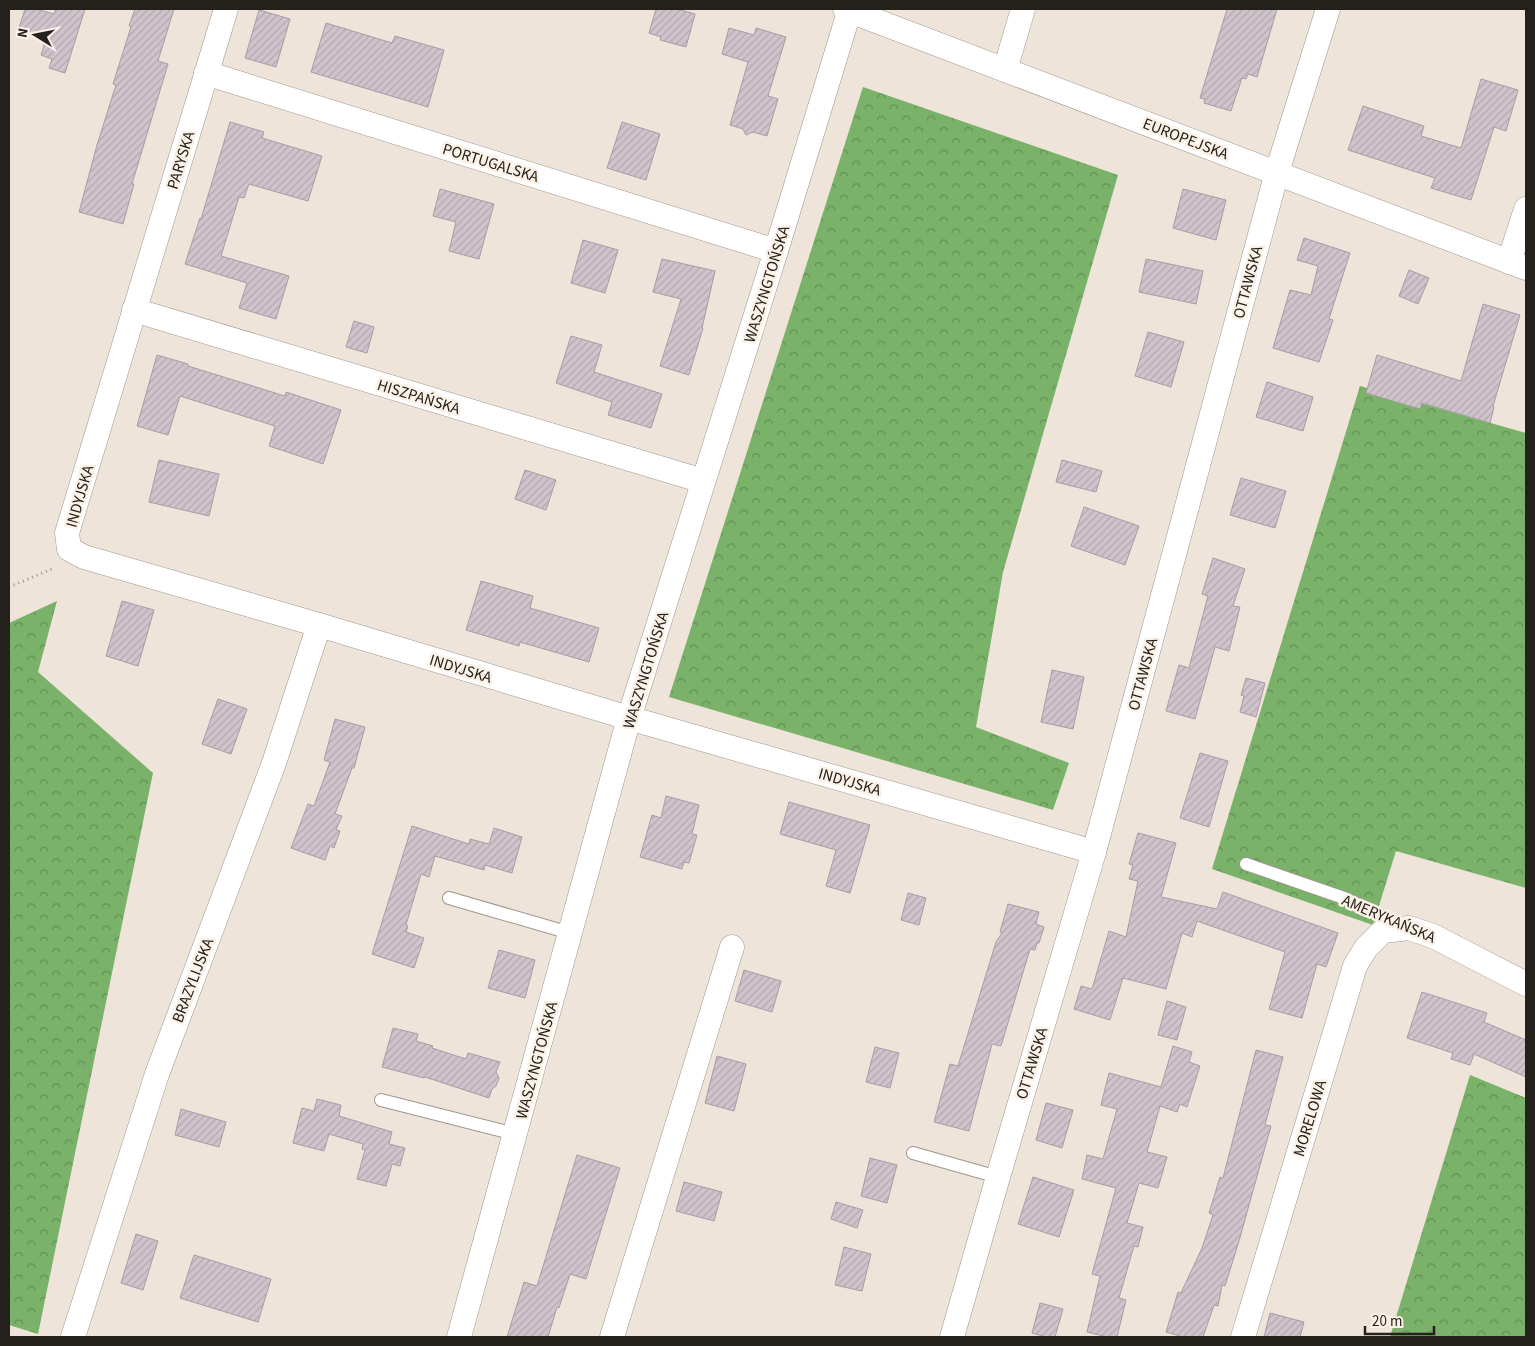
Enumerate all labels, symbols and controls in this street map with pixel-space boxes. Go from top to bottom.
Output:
north arrow [10,10,60,60]
text: N [13,27,34,39]
street label: EUROPEJSKA [1140,113,1232,165]
street label: PARYSKA [162,128,200,192]
street label: PORTUGALSKA [440,138,542,188]
street label: WASZYNGTOŃSKA [739,223,795,345]
street label: OTTAWSKA [1228,243,1268,321]
street label: HISZPAŃSKA [375,374,463,420]
street label: INDYJSKA [61,462,99,530]
street label: WASZYNGTOŃSKA [618,609,674,731]
street label: OTTAWSKA [1123,635,1163,713]
street label: INDYJSKA [427,649,495,689]
street label: INDYJSKA [816,763,884,801]
street label: AMERYKAŃSKA [1338,889,1439,949]
street label: BRAZYLIJSKA [167,935,219,1026]
street label: WASZYNGTOŃSKA [511,999,563,1122]
street label: OTTAWSKA [1011,1024,1053,1102]
street label: MORELOWA [1288,1077,1332,1159]
scale bar [1365,1304,1434,1336]
text: 20 m [1372,1311,1402,1332]

